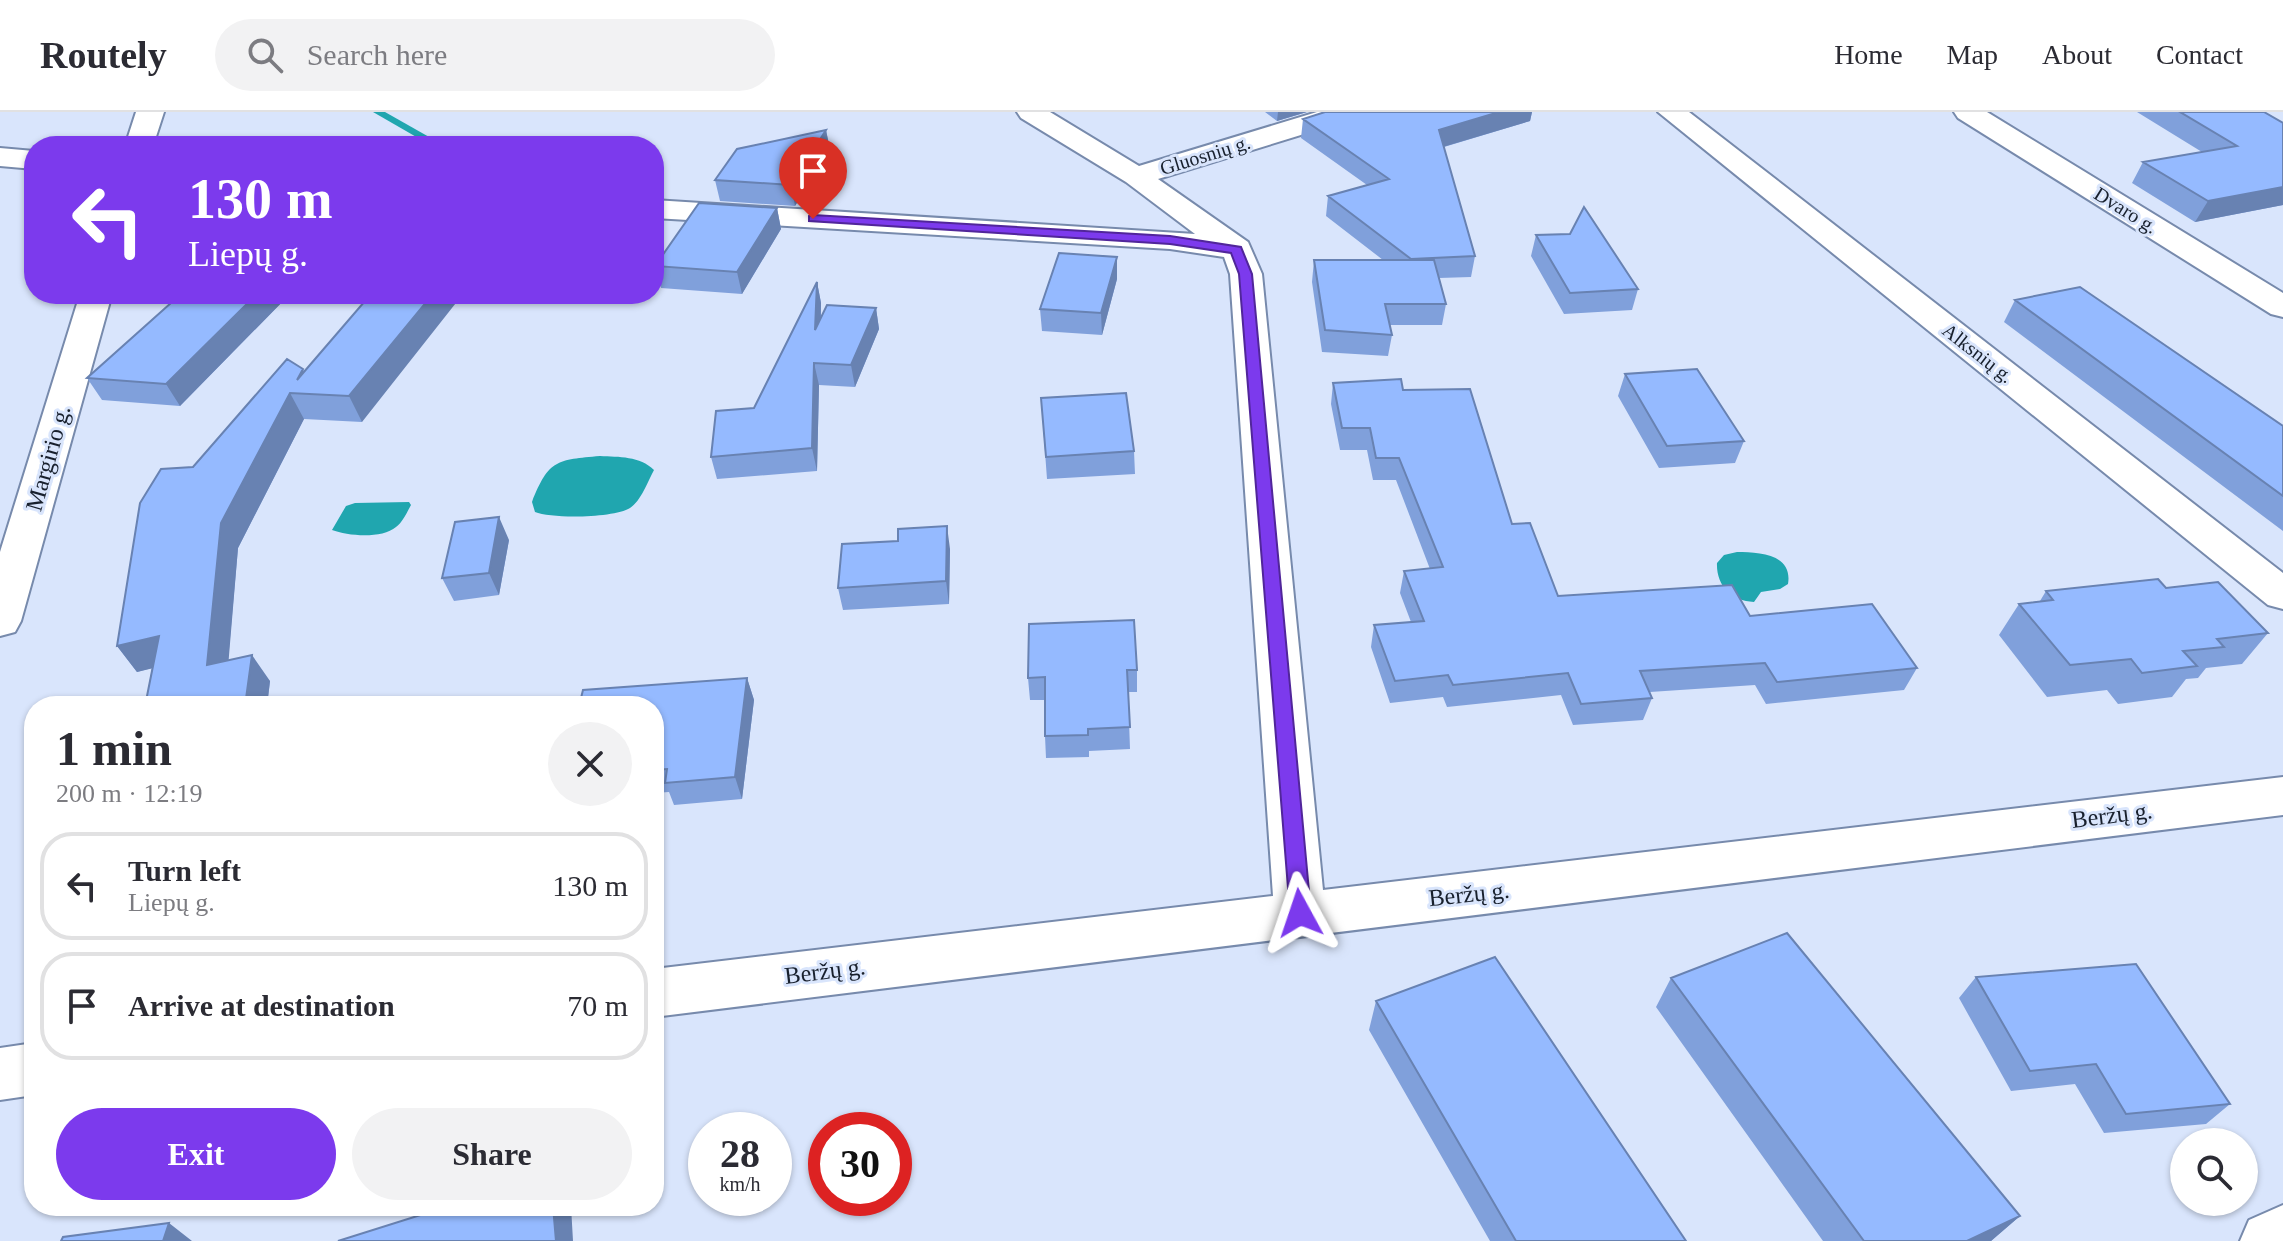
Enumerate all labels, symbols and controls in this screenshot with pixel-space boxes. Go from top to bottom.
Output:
search box [215,19,775,91]
icon: search [243,33,287,77]
text: Routely [40,34,167,76]
text: Search here [307,38,447,71]
text: Home [1834,39,1903,70]
text: Map [1947,39,1998,70]
text: About [2042,39,2112,70]
text: Contact [2156,39,2243,70]
street label: Gluosnių g. [1157,131,1253,180]
pin [779,137,847,219]
icon: arrive [791,149,835,193]
icon: left [56,168,160,272]
text: 130 m [188,168,333,230]
street label: Dvaro g. [2090,182,2162,239]
text: Liepų g. [188,234,308,274]
street label: Alksnių g. [1938,319,2018,388]
street label: Margirio g. [20,402,76,514]
text: 1 min [56,722,172,775]
button: close [548,722,632,806]
text: 200 m · 12:19 [56,779,203,808]
street label: Beržų g. [2070,797,2154,833]
text: Turn left [128,854,241,887]
icon: left [60,864,104,908]
text: 130 m [552,869,628,902]
position arrow [1258,871,1342,955]
street label: Beržų g. [1427,877,1511,911]
text: Liepų g. [128,888,215,917]
street label: Beržų g. [783,953,867,989]
icon: arrive [60,984,104,1028]
text: Arrive at destination [128,989,395,1022]
text: 70 m [567,989,628,1022]
button: Exit [56,1108,336,1200]
button: Share [352,1108,632,1200]
speed limit sign: 30 [808,1112,912,1216]
map controls [2170,1128,2258,1216]
button: search [2170,1128,2258,1216]
text: 28 [720,1131,760,1176]
text: km/h [719,1173,761,1195]

